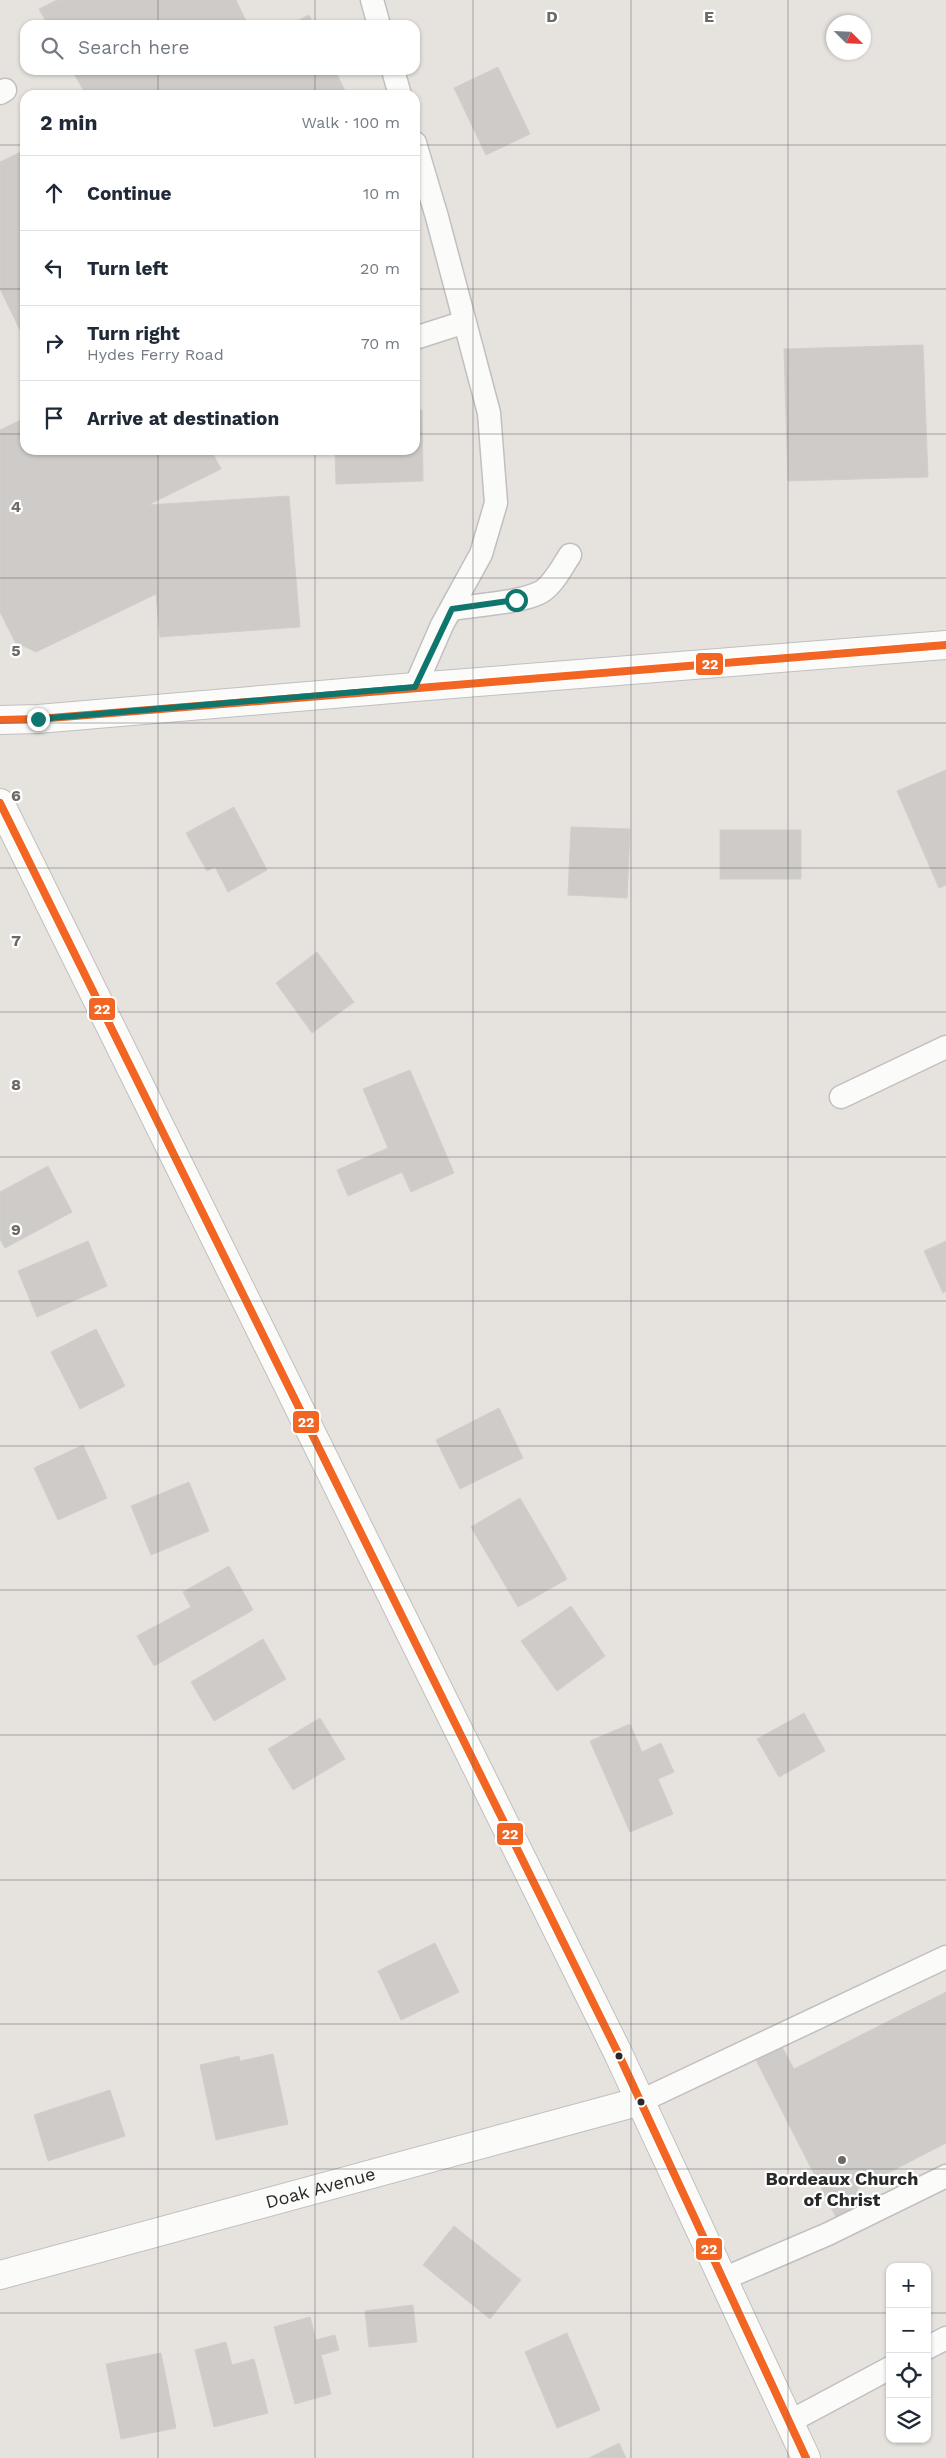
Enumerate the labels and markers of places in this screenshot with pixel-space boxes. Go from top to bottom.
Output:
unlabelled marker [614,2051,624,2061]
unlabelled marker [636,2097,646,2107]
marker: Bordeaux Church of Christ [836,2154,848,2166]
place label: Bordeaux Church of Christ [766,2168,918,2210]

